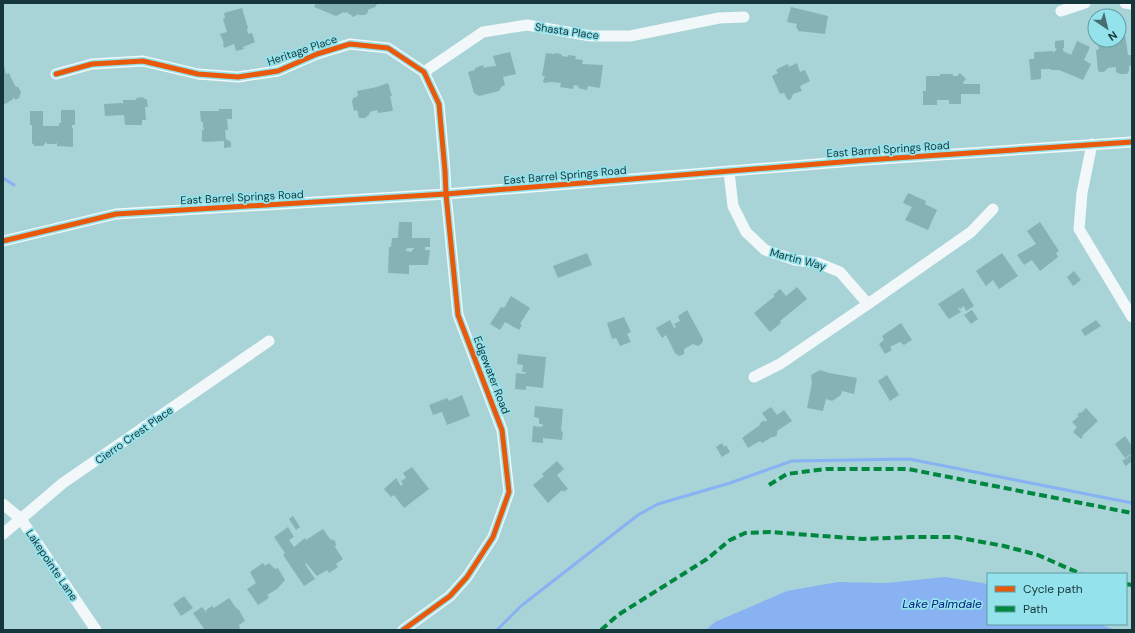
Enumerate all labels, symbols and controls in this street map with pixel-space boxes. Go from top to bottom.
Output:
north arrow [1087,8,1127,48]
street label: Shasta Place [534,20,600,42]
text: N [1105,28,1120,44]
street label: Heritage Place [265,31,339,69]
street label: East Barrel Springs Road [826,138,950,160]
street label: East Barrel Springs Road [503,163,627,187]
street label: East Barrel Springs Road [180,187,304,207]
street label: Martin Way [768,245,828,273]
street label: Edgewater Road [471,334,513,416]
street label: Cierro Crest Place [92,403,176,467]
street label: Lakepointe Lane [23,527,81,603]
legend [987,573,1127,625]
text: Cycle path [1023,581,1083,597]
water label: Lake Palmdale [902,596,982,612]
text: Path [1023,601,1048,617]

